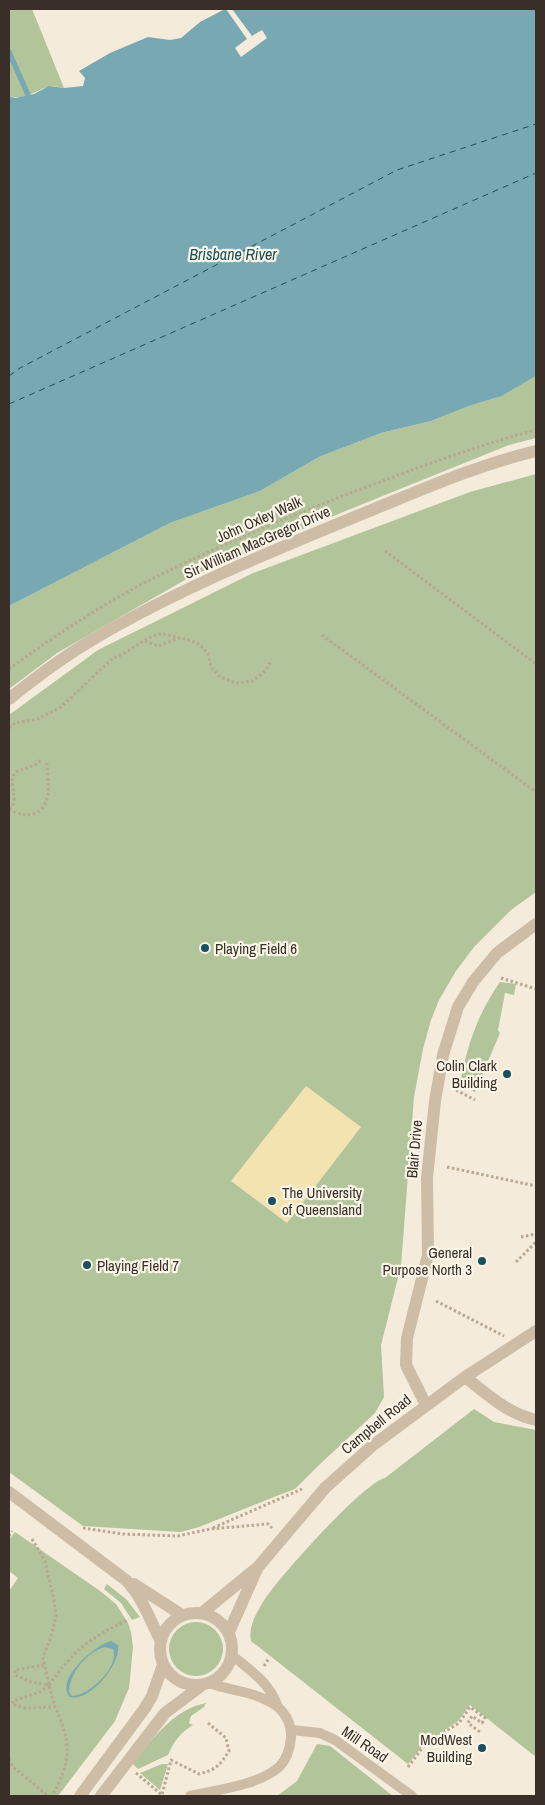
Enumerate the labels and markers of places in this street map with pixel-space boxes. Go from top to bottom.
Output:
place label: Playing Field 6 [215,938,297,959]
marker: Playing Field 6 [199,942,211,954]
place label: Colin Clark Building [436,1055,498,1093]
marker: Colin Clark Building [501,1068,513,1080]
place label: The University of Queensland [282,1182,363,1220]
marker: The University of Queensland [266,1195,278,1207]
place label: General Purpose North 3 [382,1242,472,1280]
place label: Playing Field 7 [97,1255,179,1276]
marker: General Purpose North 3 [476,1255,488,1267]
marker: Playing Field 7 [81,1259,93,1271]
place label: ModWest Building [420,1729,473,1767]
marker: ModWest Building [476,1742,488,1754]

